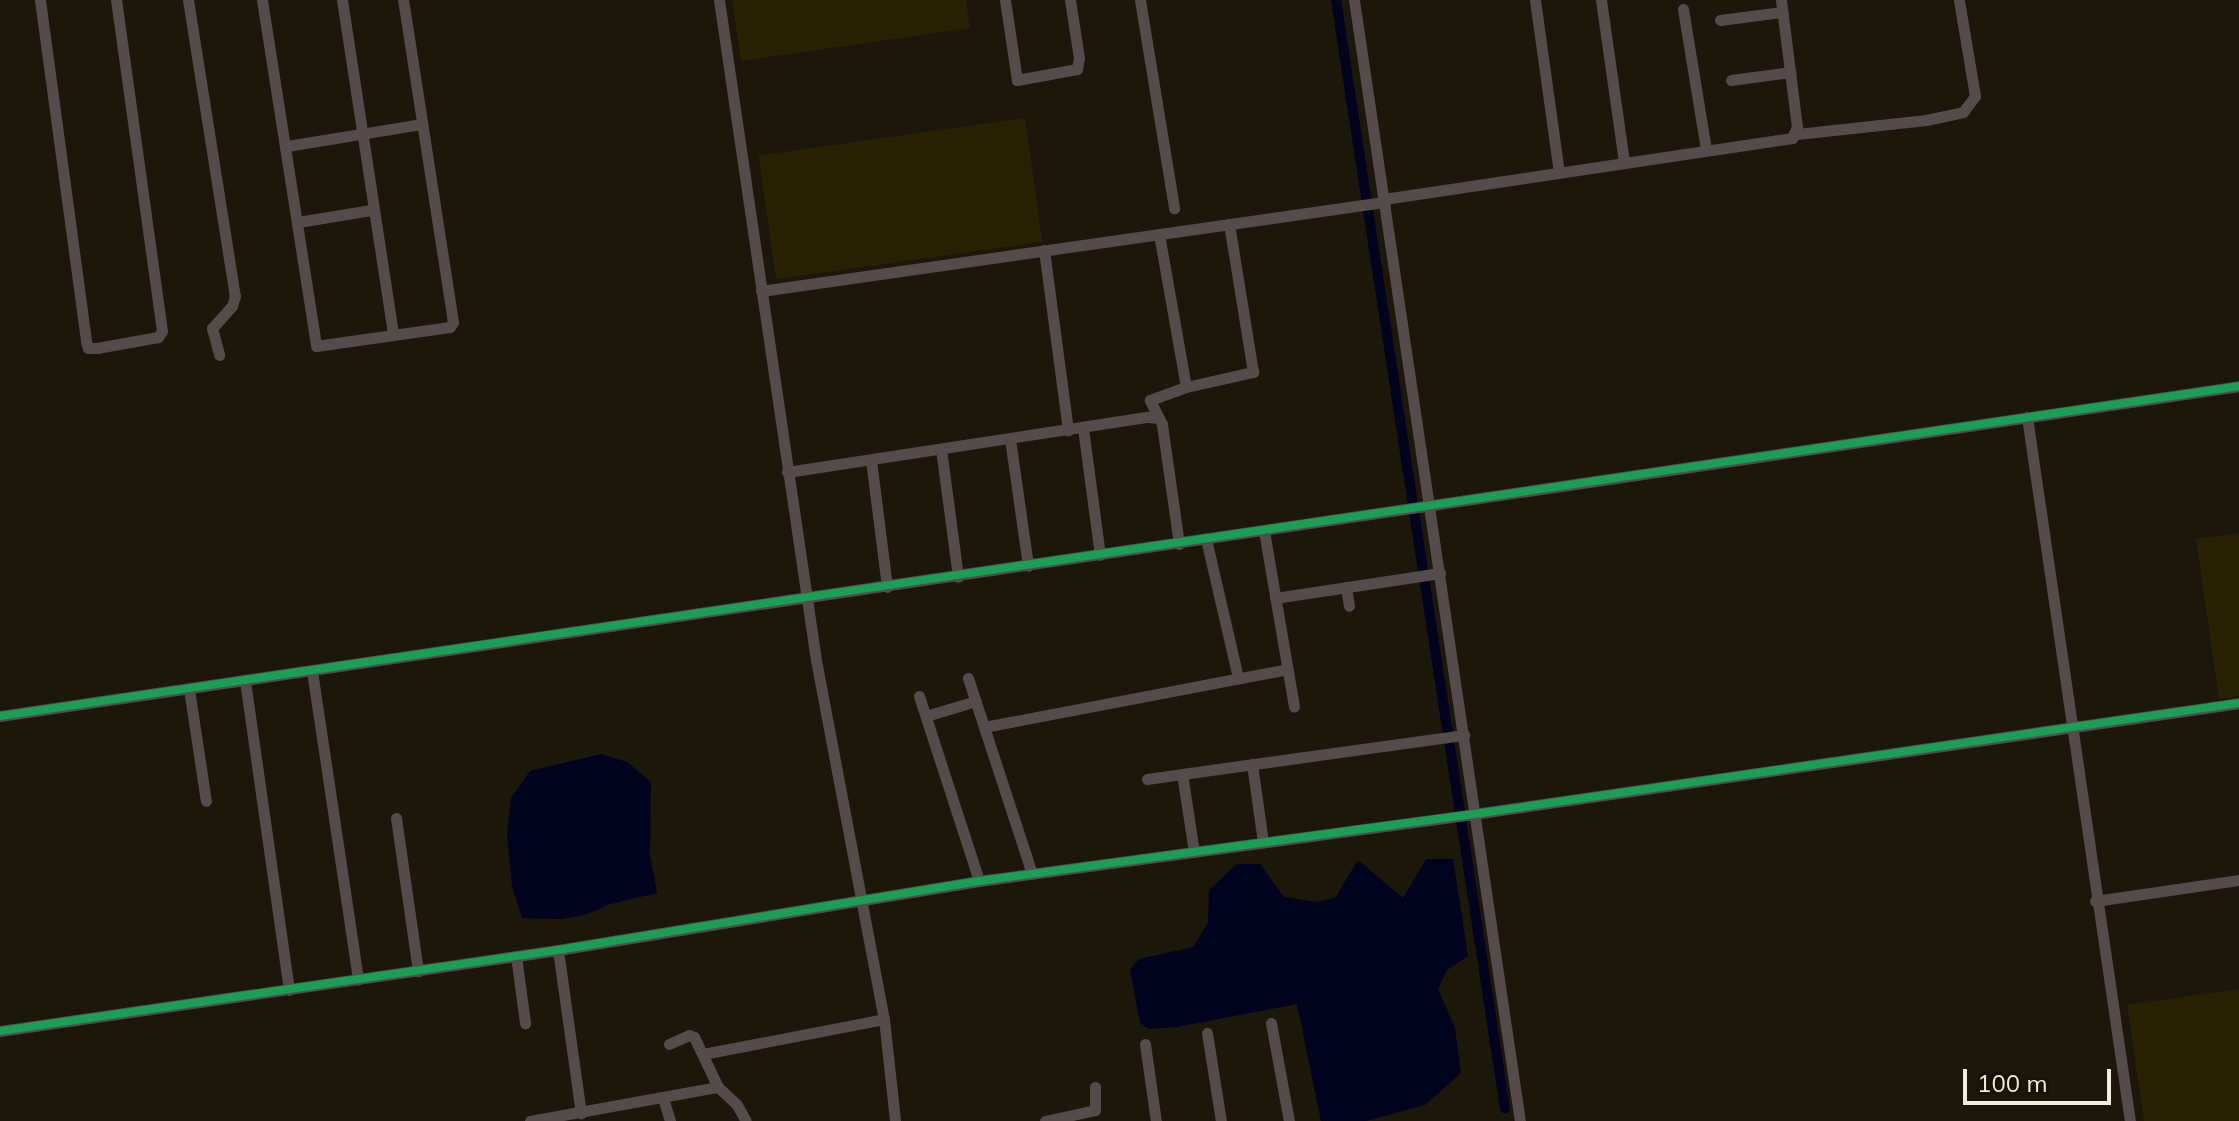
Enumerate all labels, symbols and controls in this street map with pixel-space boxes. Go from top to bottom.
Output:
scale bar [1967,1053,2115,1103]
text: 100 m [1977,1068,2048,1098]

